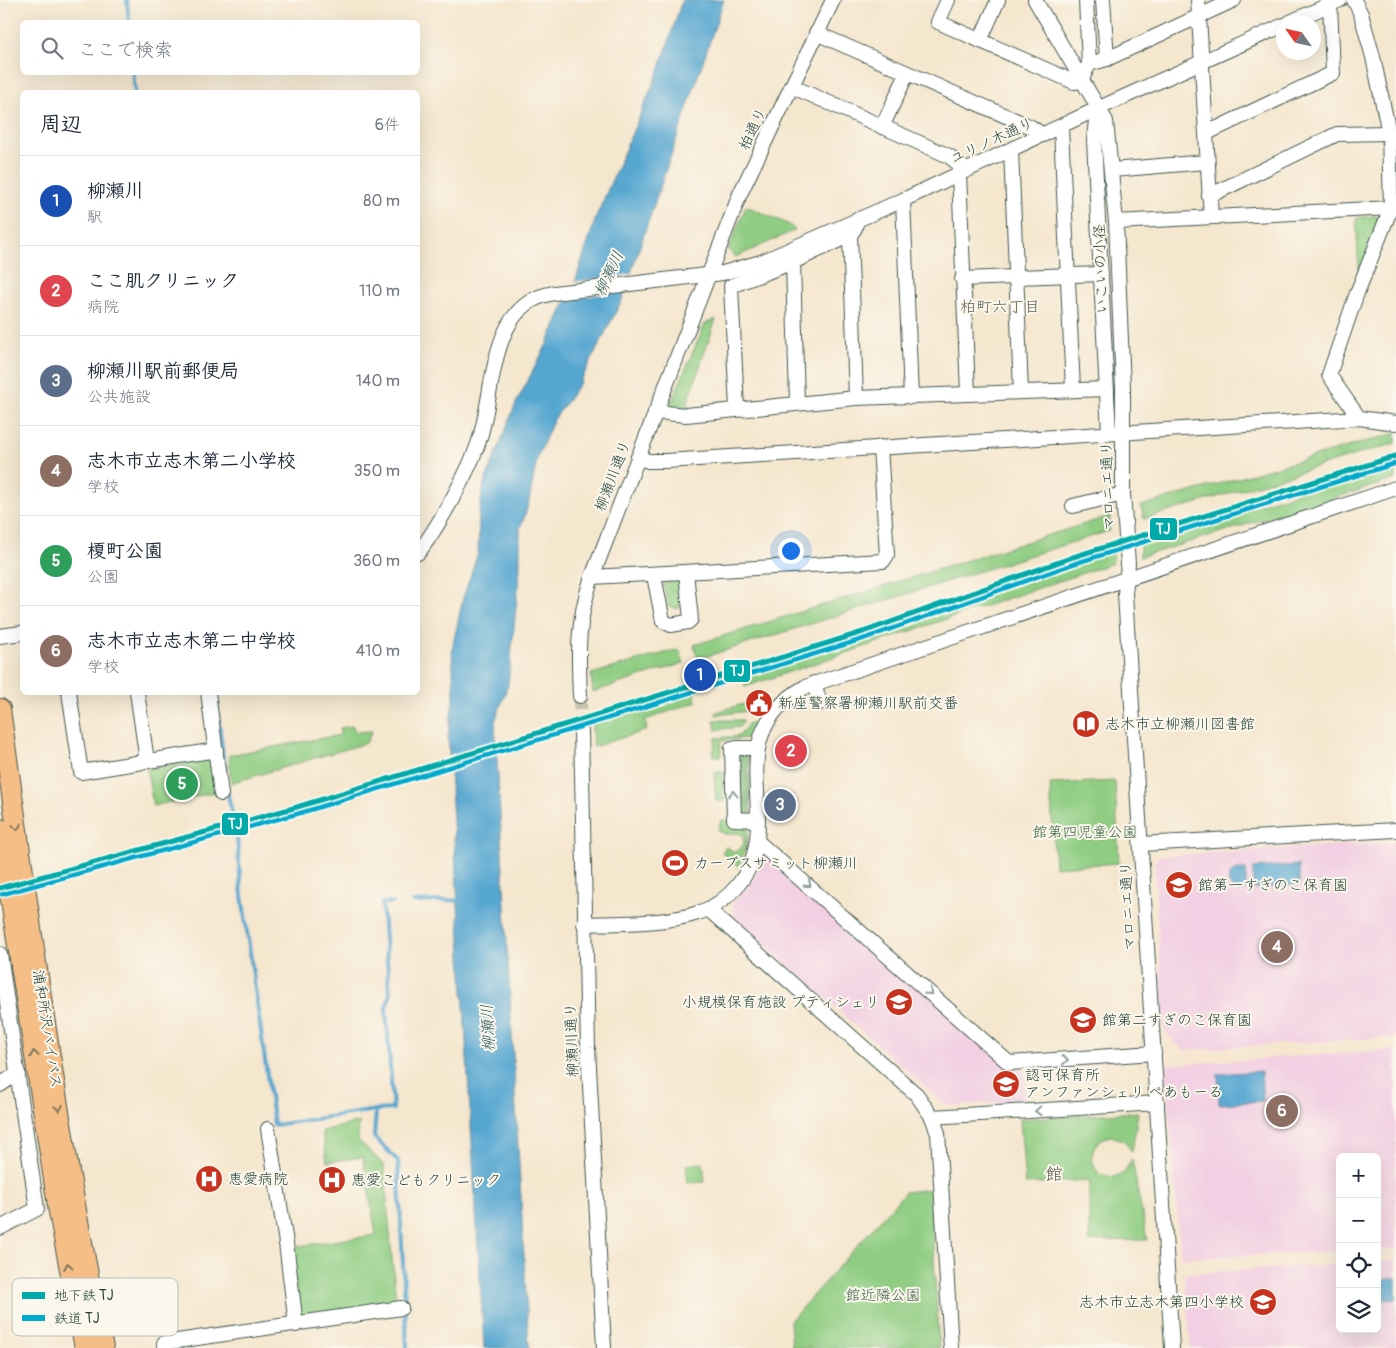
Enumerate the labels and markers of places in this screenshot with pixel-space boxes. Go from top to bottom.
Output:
pin: 1 [684,656,716,694]
public building icon: 新座警察署柳瀬川駅前交番 [744,688,774,718]
place label: 新座警察署柳瀬川駅前交番 [778,694,958,713]
library icon: 志木市立柳瀬川図書館 [1071,709,1101,739]
place label: 志木市立柳瀬川図書館 [1105,715,1255,734]
pin: 2 [775,732,807,770]
pin: 5 [166,765,198,803]
pin: 3 [764,786,796,824]
sports icon: カーブスサミット柳瀬川 [660,848,690,878]
place label: カーブスサミット柳瀬川 [694,854,858,873]
school or university icon: 館第一すぎのこ保育園 [1164,870,1194,900]
place label: 館第一すぎのこ保育園 [1198,876,1348,895]
pin: 4 [1261,928,1293,966]
school or university icon: 小規模保育施設 プティシェリ [884,987,914,1017]
place label: 小規模保育施設 プティシェリ [682,993,880,1012]
school or university icon: 館第二すぎのこ保育園 [1068,1005,1098,1035]
place label: 館第二すぎのこ保育園 [1102,1011,1252,1030]
place label: 認可保育所 アンファンシェリ ぺあもーる [1025,1066,1223,1102]
school or university icon: 認可保育所 アンファンシェリ ぺあもーる [991,1069,1021,1099]
pin: 6 [1266,1092,1298,1130]
hospital icon: 恵愛病院 [194,1164,224,1194]
hospital icon: 恵愛こどもクリニック [317,1165,347,1195]
place label: 恵愛病院 [228,1170,288,1189]
place label: 恵愛こどもクリニック [351,1171,501,1190]
school or university icon: 志木市立志木第四小学校 [1248,1287,1278,1317]
place label: 志木市立志木第四小学校 [1079,1293,1244,1312]

